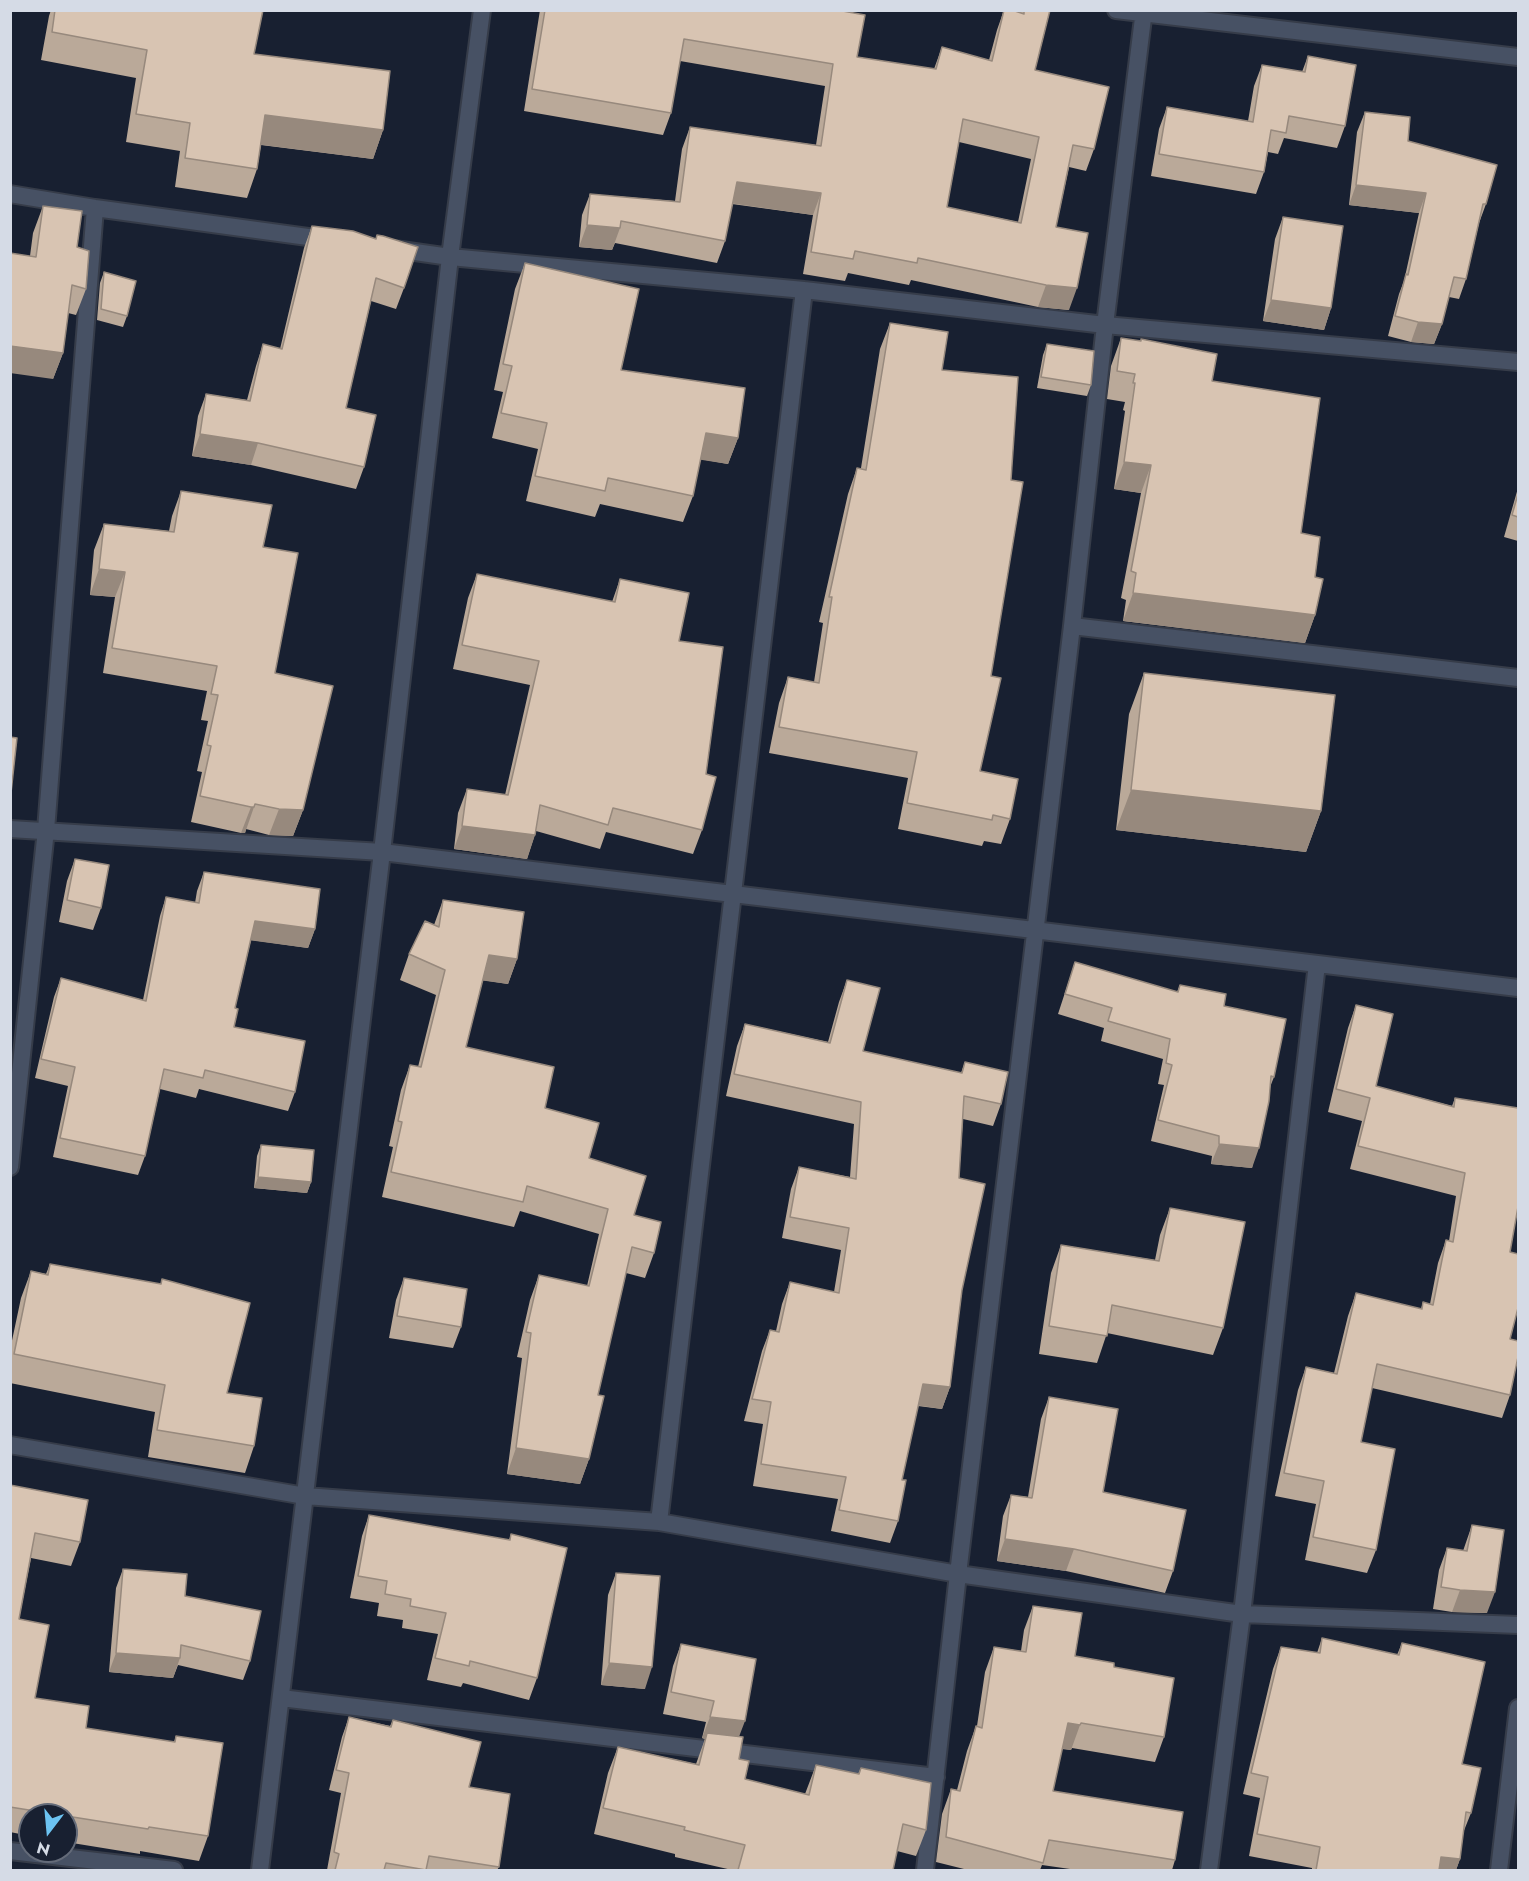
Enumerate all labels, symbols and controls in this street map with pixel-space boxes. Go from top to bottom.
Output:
north arrow [18,1803,78,1863]
text: N [34,1836,53,1862]

